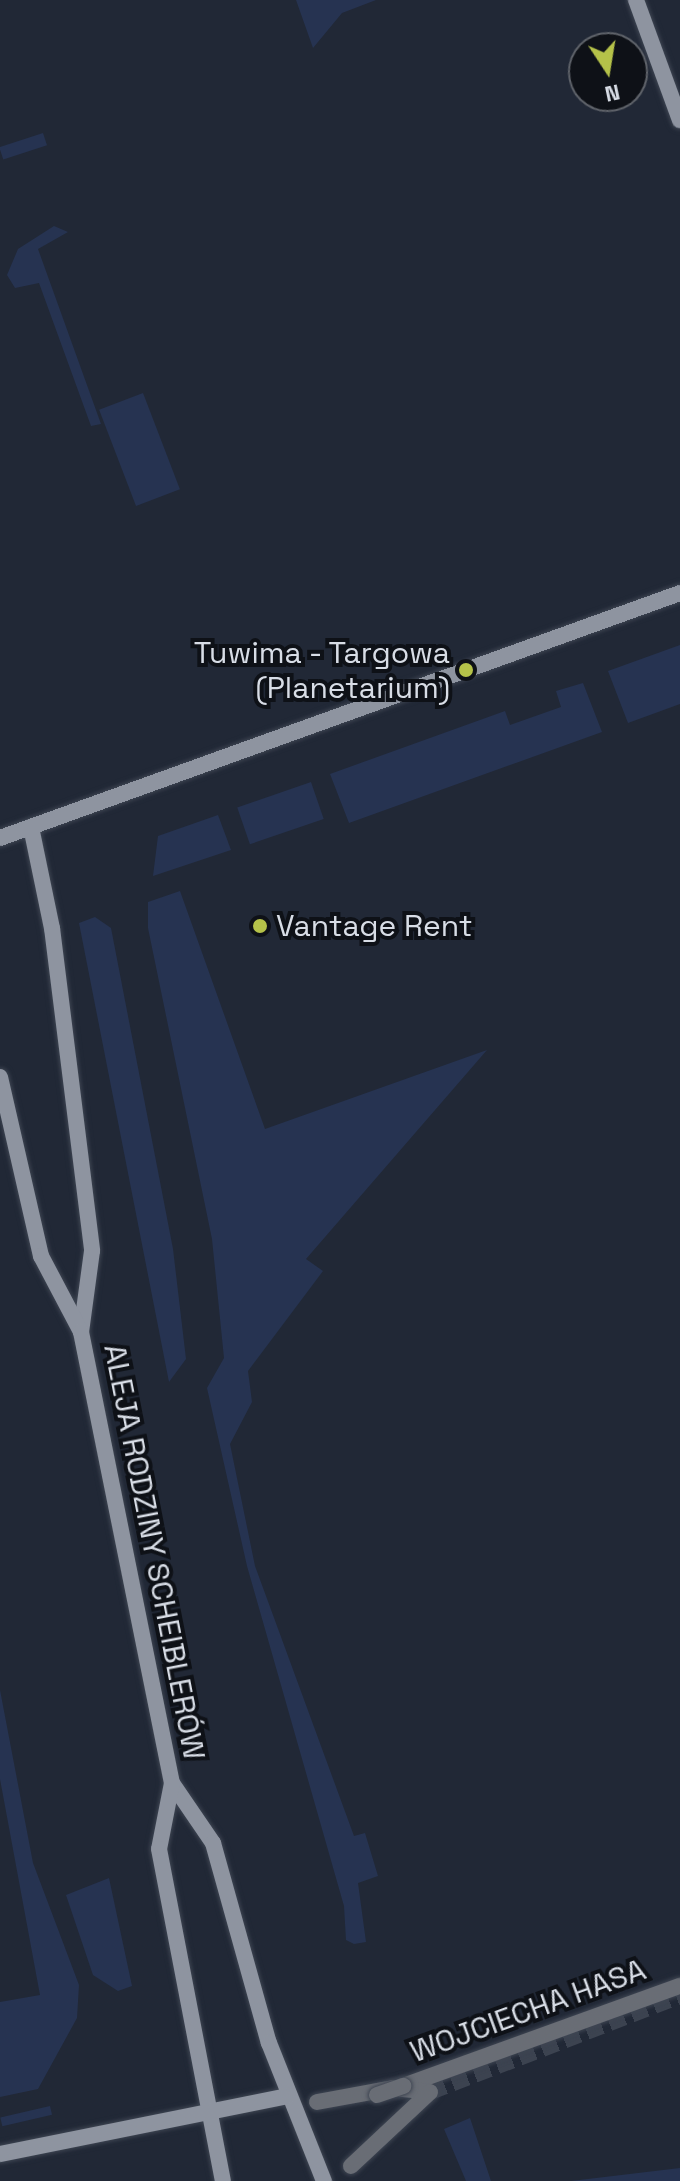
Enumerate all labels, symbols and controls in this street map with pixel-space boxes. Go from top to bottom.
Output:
north arrow [568,32,648,112]
text: N [602,78,623,109]
place label: Tuwima - Targowa (Planetarium) [191,635,450,706]
marker: Tuwima - Targowa (Planetarium) [457,661,475,679]
place label: Vantage Rent [276,908,472,944]
marker: Vantage Rent [251,917,269,935]
street label: ALEJA RODZINY SCHEIBLERÓW [96,1341,212,1763]
street label: WOJCIECHA HASA [405,1952,651,2070]

